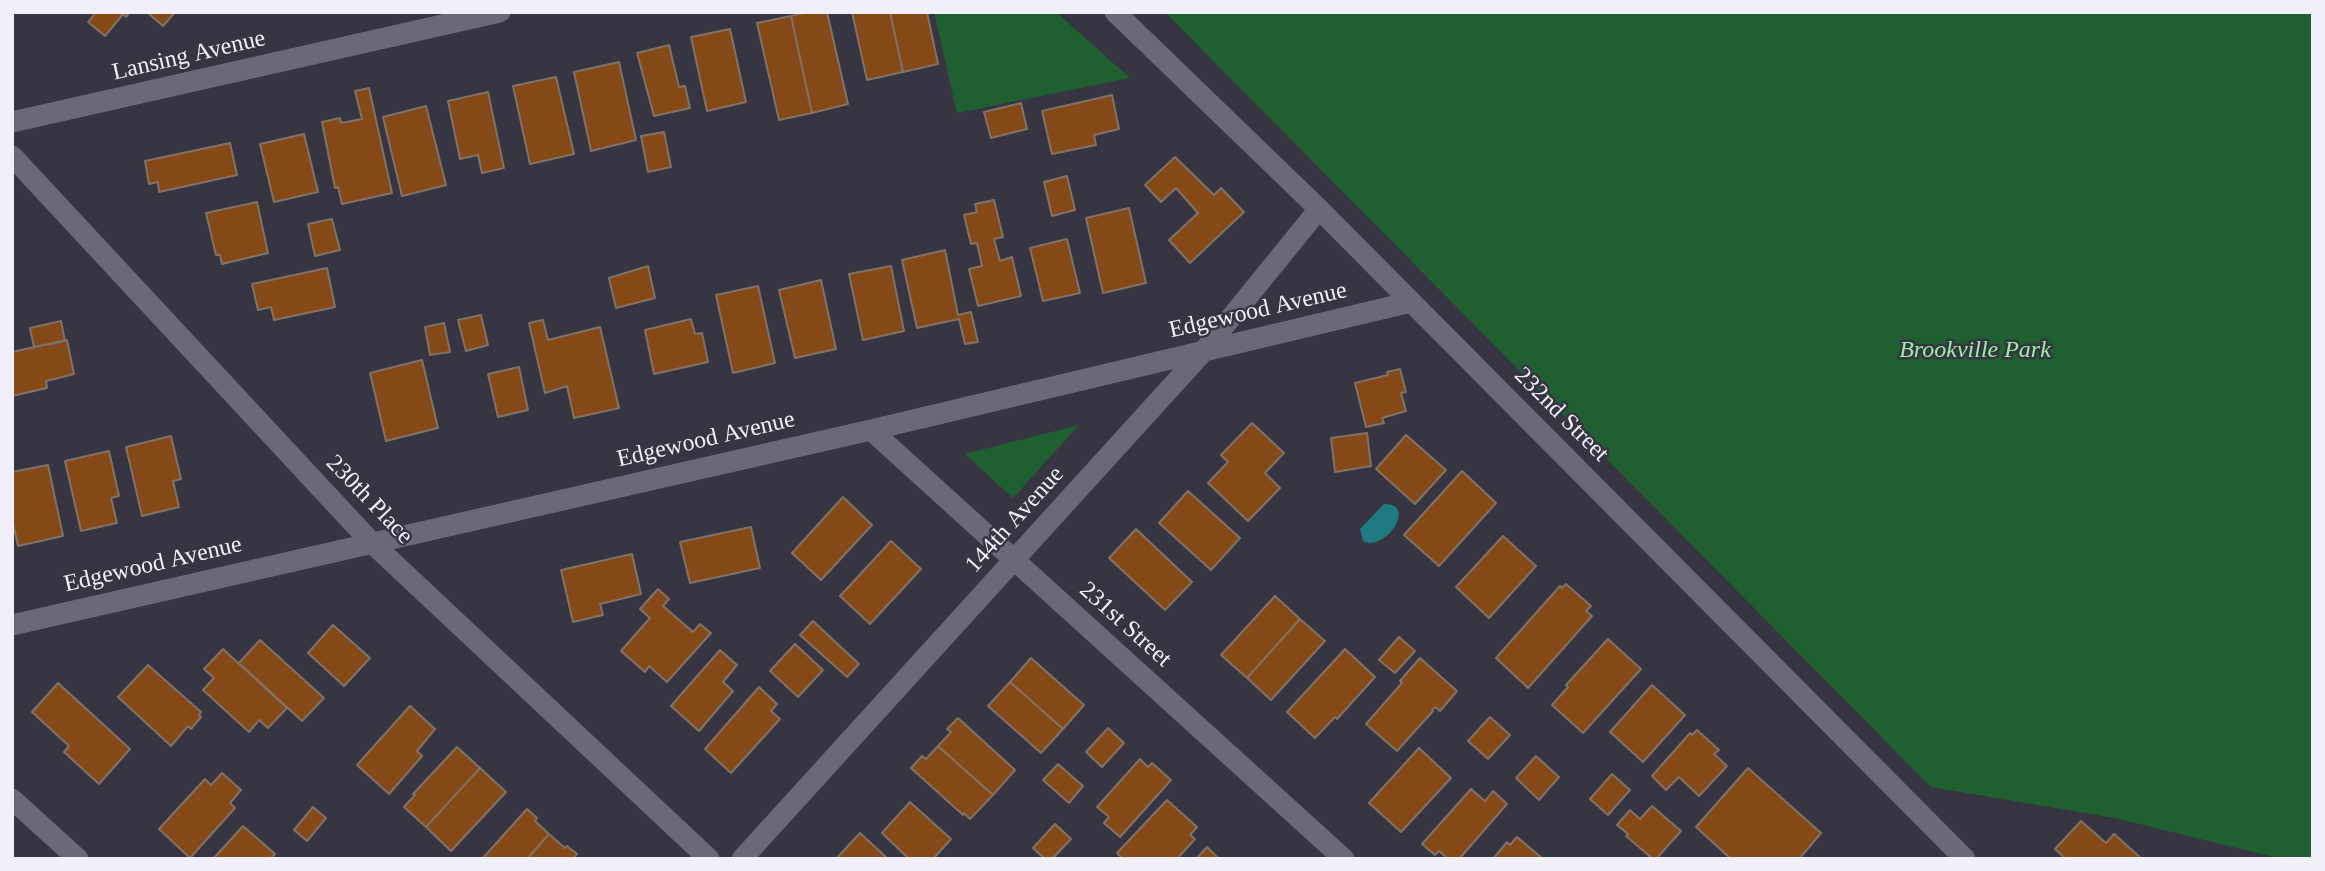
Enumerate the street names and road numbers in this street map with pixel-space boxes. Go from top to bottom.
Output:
street label: Lansing Avenue [110,24,268,88]
street label: Edgewood Avenue [1166,277,1350,345]
street label: 232nd Street [1508,362,1614,468]
street label: Edgewood Avenue [614,406,798,474]
street label: 230th Place [320,449,418,551]
street label: 144th Avenue [960,461,1070,579]
street label: Edgewood Avenue [61,531,245,599]
street label: 231st Street [1073,576,1177,674]

